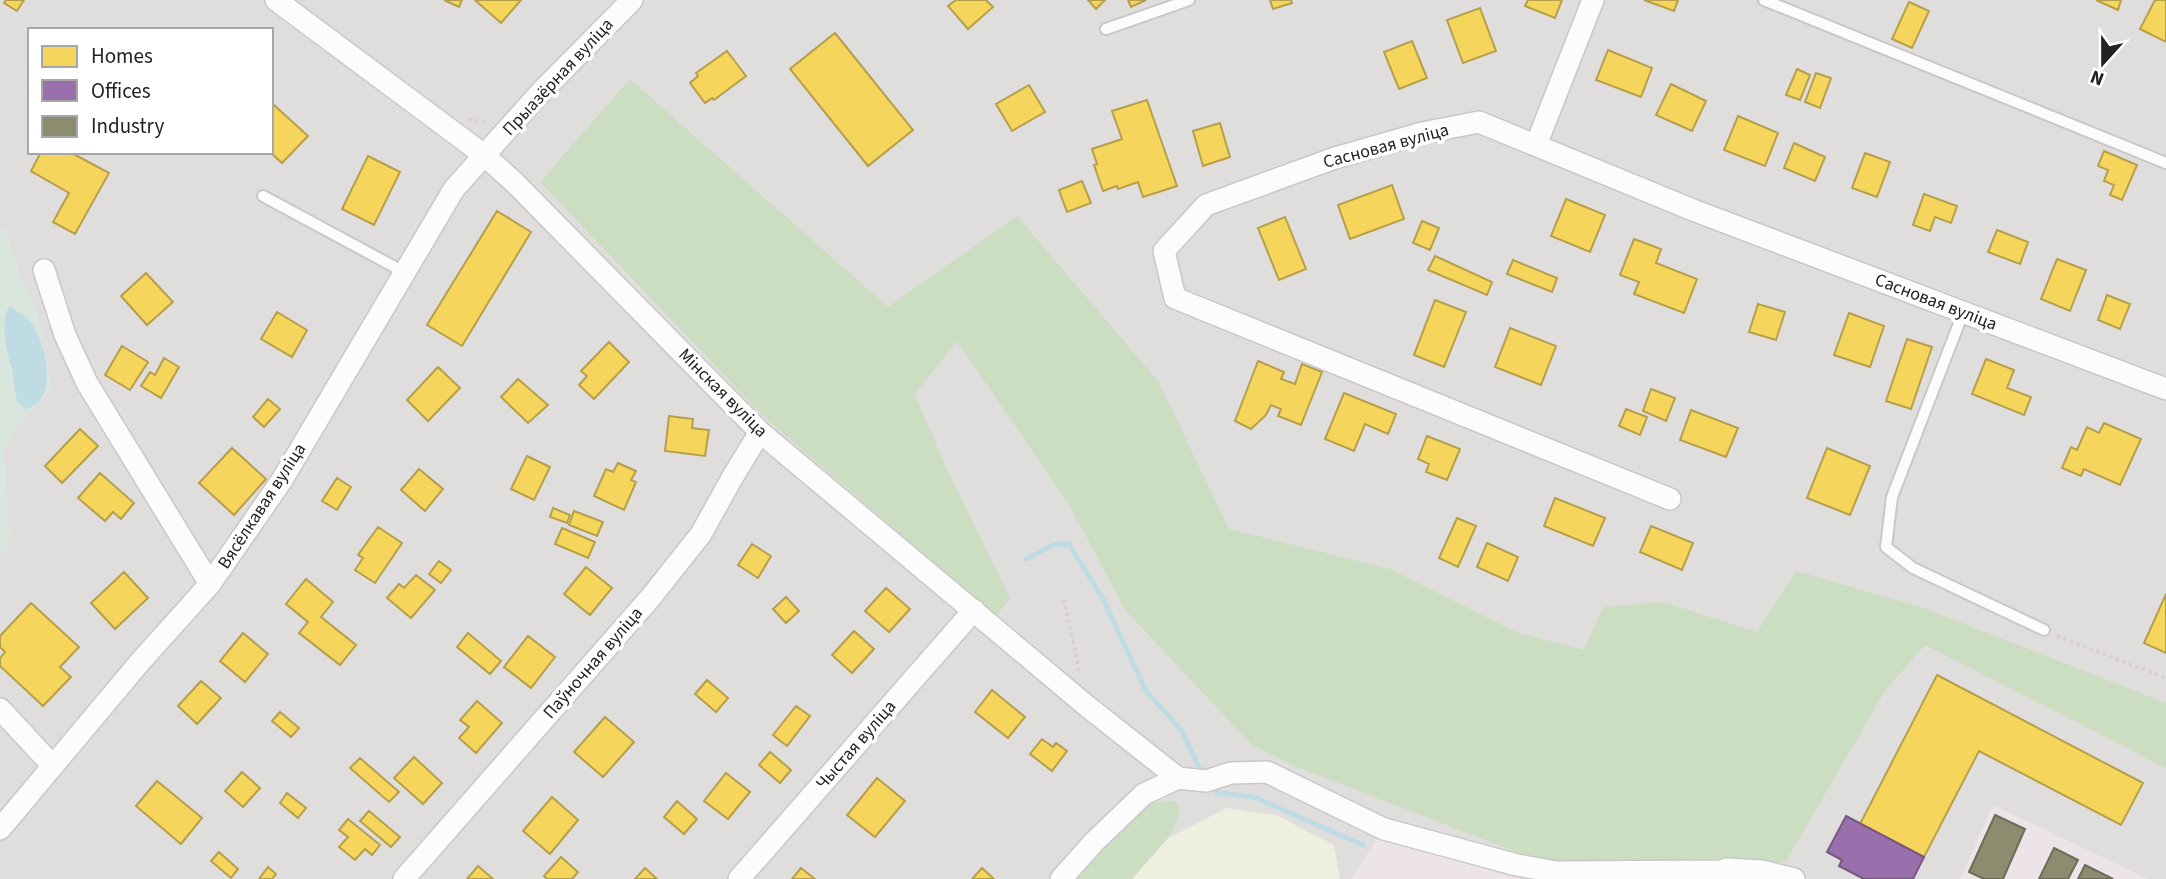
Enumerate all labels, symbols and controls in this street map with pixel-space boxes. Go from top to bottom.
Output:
street label: Прыазёрная вуліца [497,13,619,141]
legend [28,28,273,154]
north arrow [2068,28,2138,98]
text: Homes [91,41,153,71]
text: N [2087,63,2108,92]
text: Offices [91,76,151,106]
text: Industry [91,111,164,141]
street label: Сасновая вуліца [1320,117,1452,175]
street label: Сасновая вуліца [1871,267,2001,337]
street label: Мінская вуліца [673,343,773,443]
street label: Вясёлкавая вуліца [212,438,312,574]
street label: Паўночная вуліца [537,602,649,724]
street label: Чыстая вуліца [810,695,902,795]

